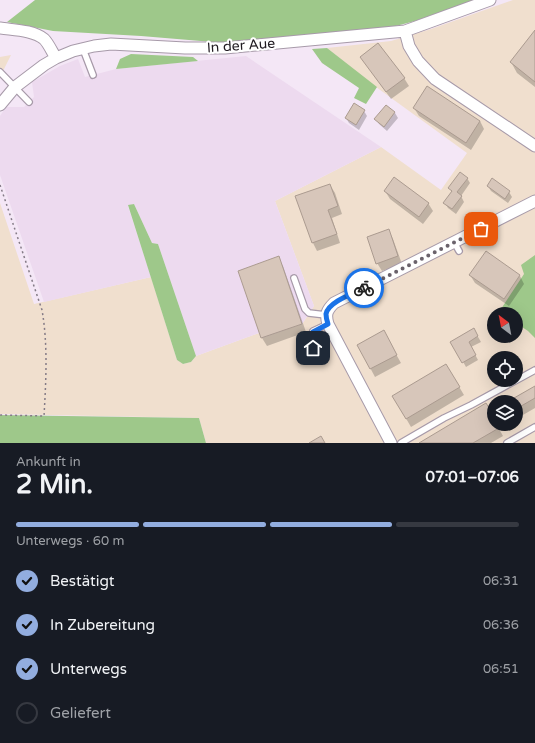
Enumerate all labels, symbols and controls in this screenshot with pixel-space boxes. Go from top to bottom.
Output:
street label: In der Aue [206,35,276,56]
pin [464,212,498,246]
icon: bag [470,218,492,240]
courier [344,268,384,308]
icon: bike [353,277,375,299]
north arrow [487,307,523,343]
map controls [487,307,523,431]
pin [296,331,330,365]
icon: home [302,337,324,359]
button: locate [487,351,523,387]
button: layers [487,395,523,431]
text: Ankunft in [16,454,81,470]
text: 07:01–07:06 [426,468,519,486]
text: 2 Min. [16,469,93,500]
text: Unterwegs · 60 m [16,533,124,549]
icon: check [16,570,38,592]
text: Bestätigt [50,572,115,590]
text: 06:31 [483,573,519,589]
icon: check [16,614,38,636]
text: In Zubereitung [50,616,155,634]
text: 06:36 [483,617,519,633]
icon: check [16,658,38,680]
text: Unterwegs [50,660,127,678]
text: 06:51 [483,661,519,677]
text: Geliefert [50,704,111,722]

